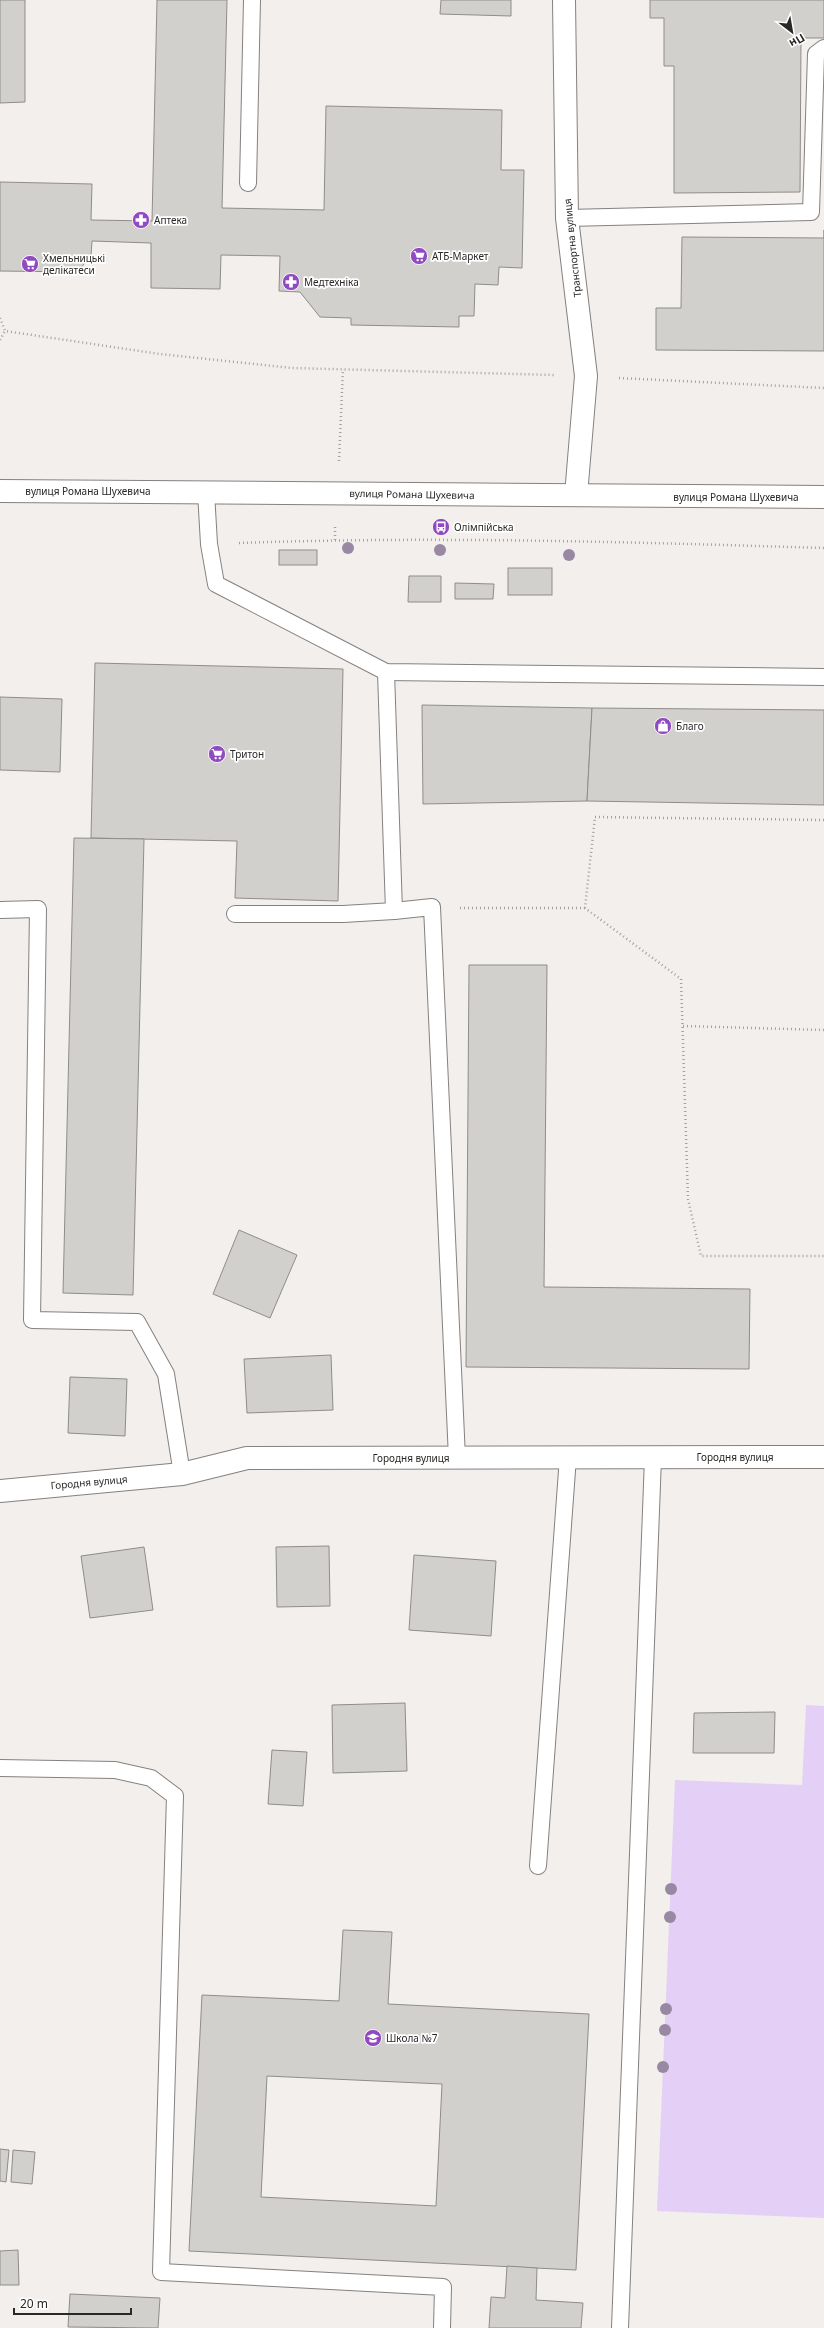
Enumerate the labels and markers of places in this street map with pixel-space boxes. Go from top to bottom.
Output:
pharmacy icon: Аптека [131,210,151,230]
place label: Аптека [154,213,187,227]
supermarket icon: АТБ-Маркет [409,246,429,266]
place label: АТБ-Маркет [432,249,489,263]
place label: Хмельницькі делікатеси [43,251,105,277]
supermarket icon: Хмельницькі делікатеси [20,254,40,274]
pharmacy icon: Медтехнiка [281,272,301,292]
place label: Медтехнiка [304,275,359,289]
bus stop icon: Олiмпiйська [431,517,451,537]
place label: Олiмпiйська [454,520,514,534]
shop icon: Благо [653,716,673,736]
place label: Благо [676,719,704,733]
supermarket icon: Тритон [207,744,227,764]
place label: Тритон [230,747,264,761]
school or university icon: Школа №7 [363,2028,383,2048]
place label: Школа №7 [386,2031,438,2045]

